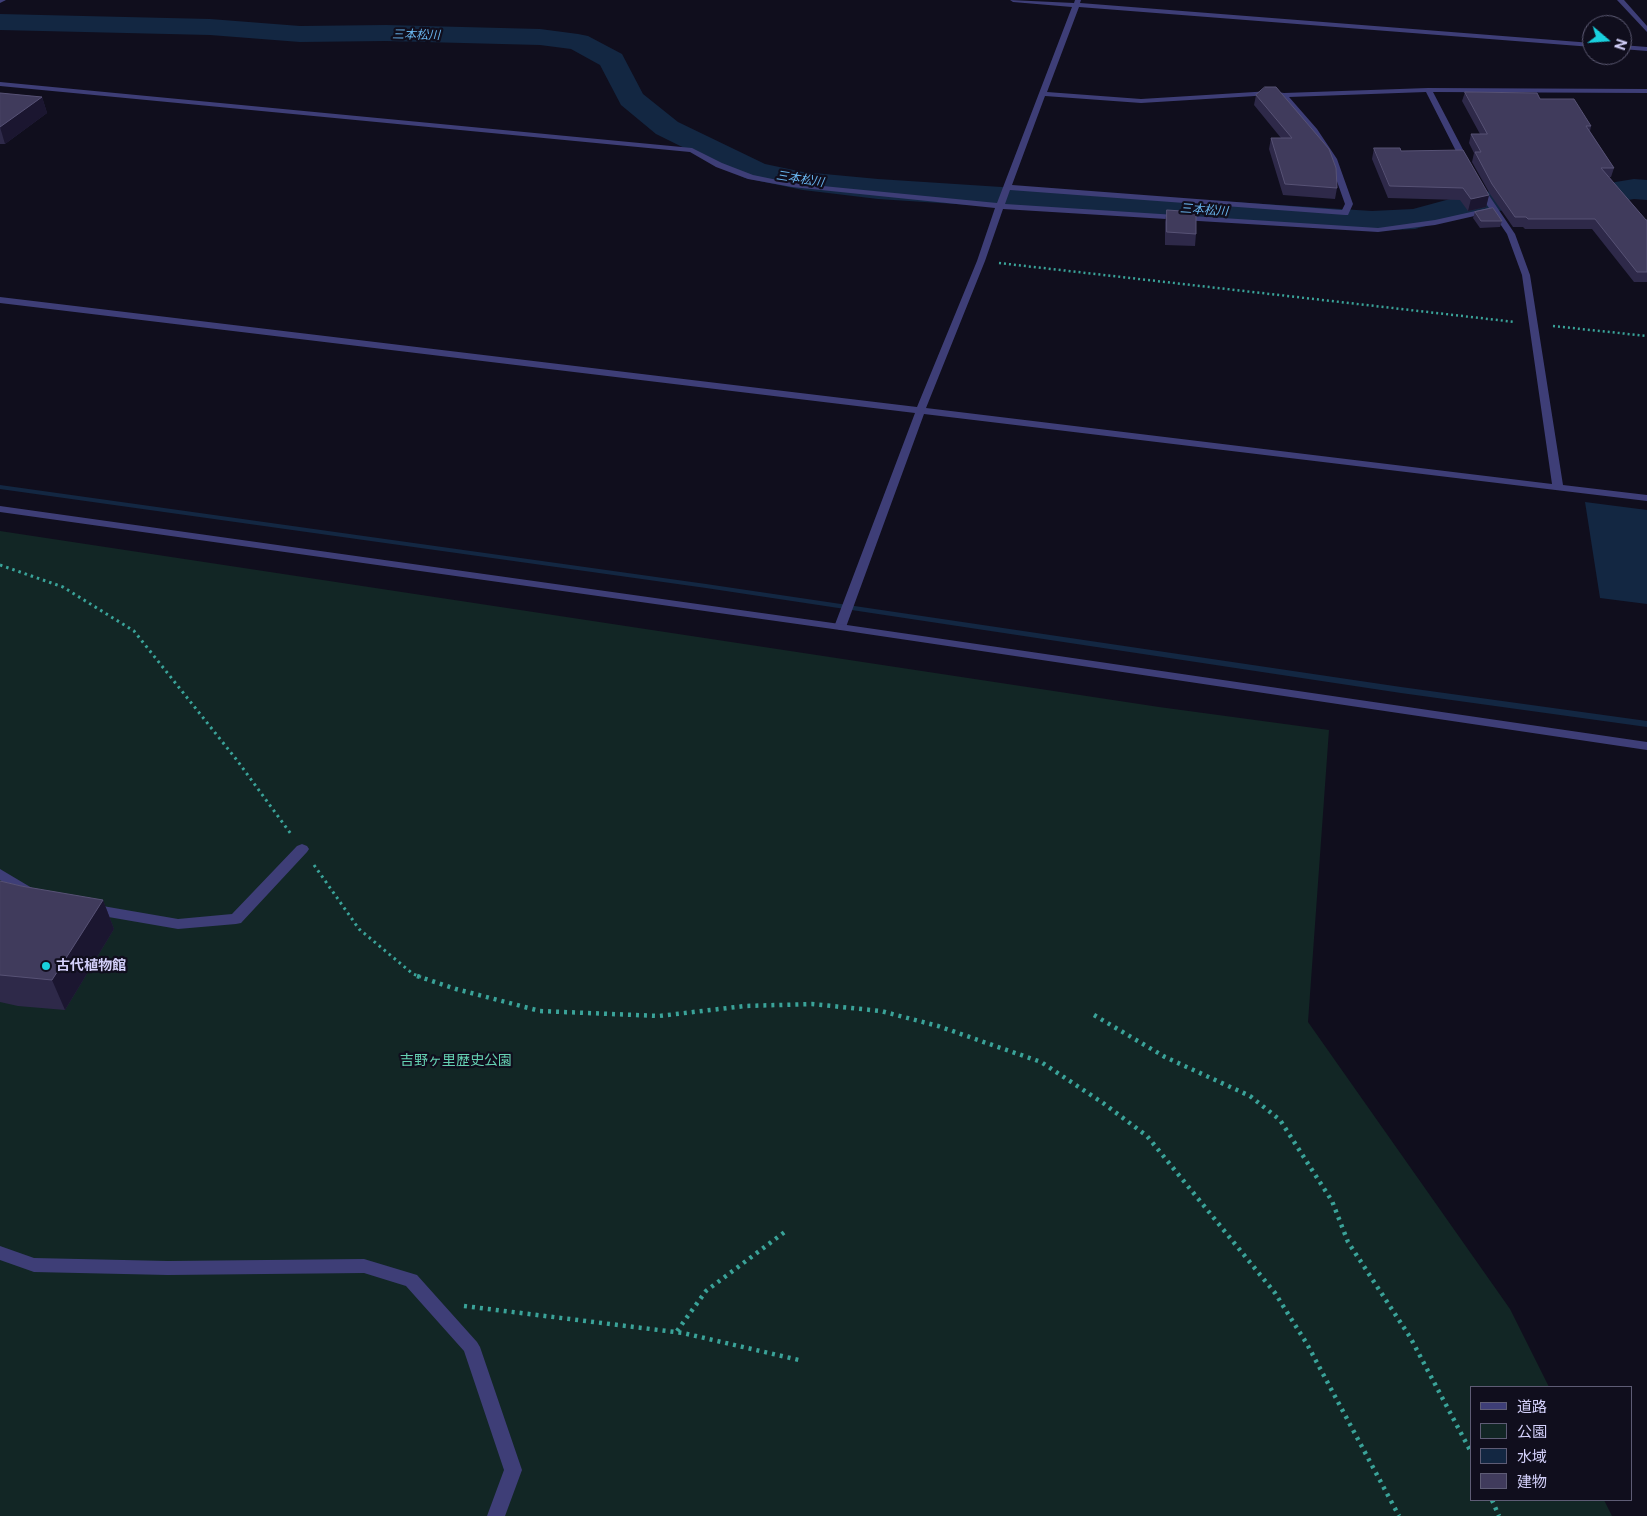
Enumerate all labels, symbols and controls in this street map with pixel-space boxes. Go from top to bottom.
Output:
north arrow [1582,15,1632,65]
water label: 三本松川 [392,27,440,43]
text: N [1611,37,1630,52]
water label: 三本松川 [775,168,825,190]
water label: 三本松川 [1180,201,1228,219]
place label: 古代植物館 [56,958,126,974]
marker: 古代植物館 [40,960,52,972]
park label: 吉野ヶ里歴史公園 [400,1053,512,1069]
legend [1470,1386,1632,1501]
text: 道路 [1517,1398,1547,1415]
text: 公園 [1517,1423,1547,1440]
text: 水域 [1517,1448,1547,1465]
text: 建物 [1517,1473,1547,1490]

